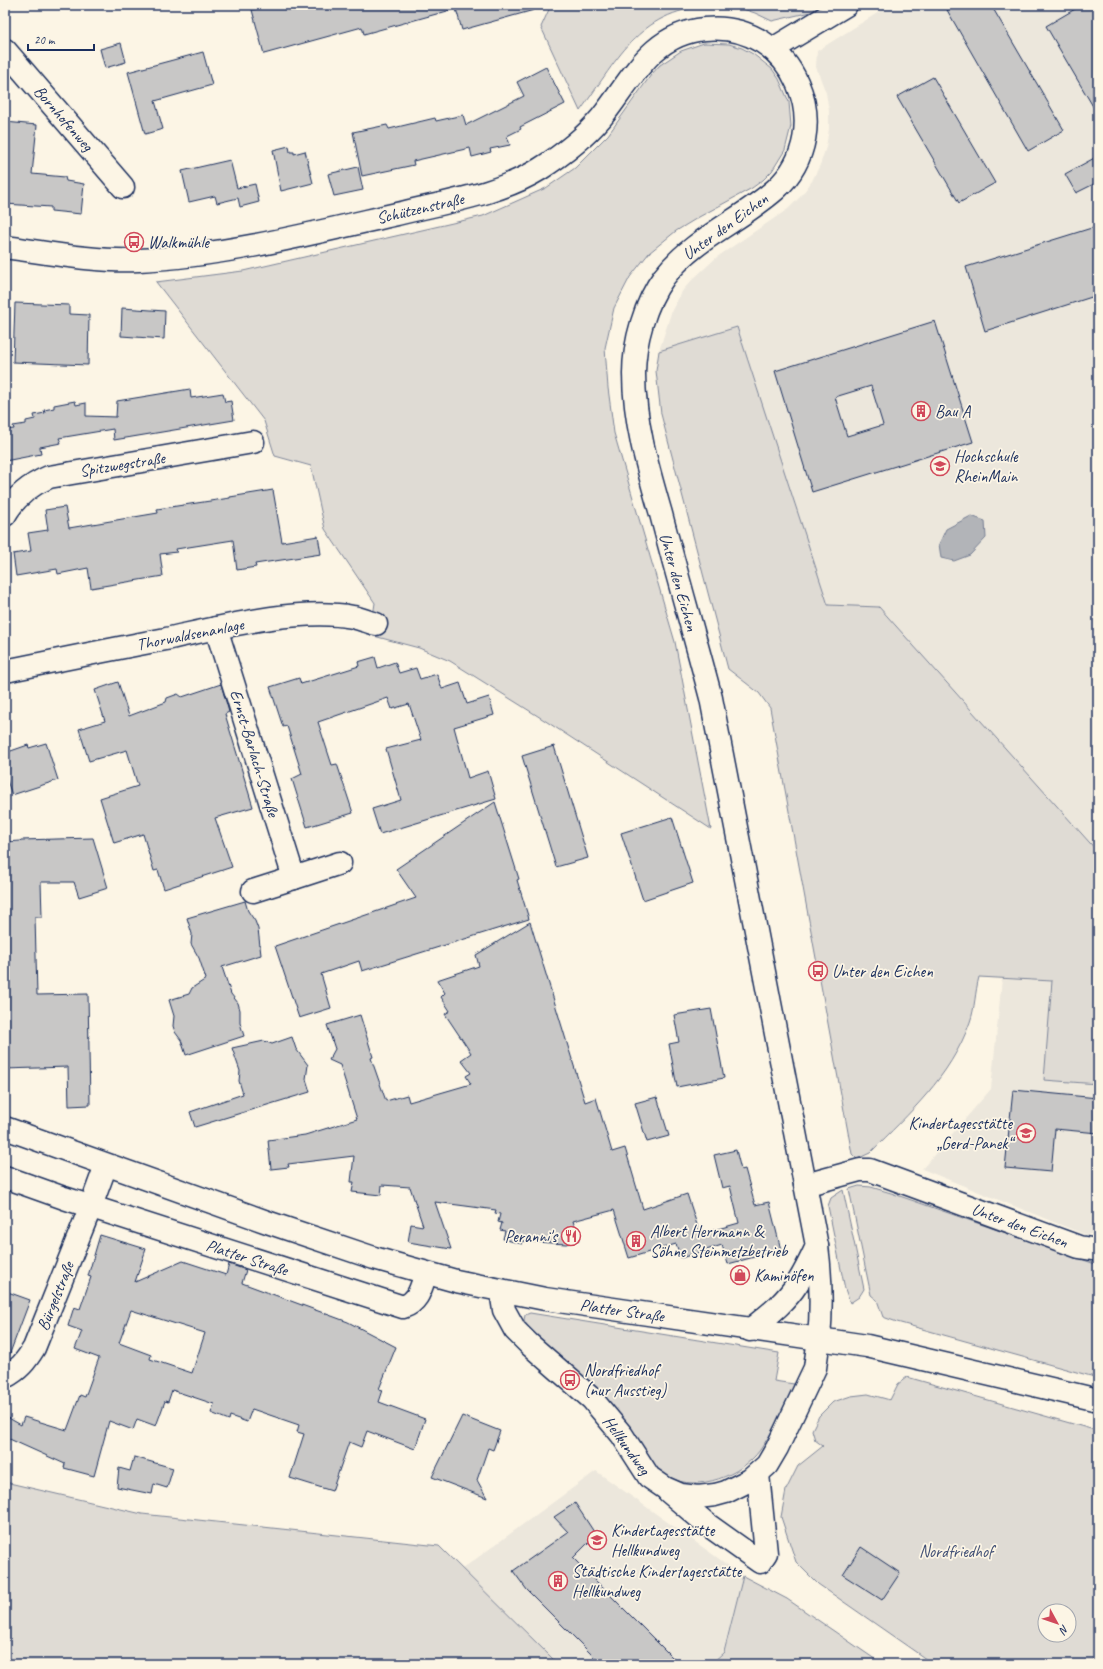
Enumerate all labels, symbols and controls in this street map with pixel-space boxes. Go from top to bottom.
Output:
scale bar [28,26,94,52]
text: 20 m [34,32,56,48]
street label: Bornhofenweg [29,81,99,156]
street label: Schützenstraße [374,188,467,229]
street label: Unter den Eichen [678,188,773,265]
bus stop icon: Walkmühle [123,231,145,253]
place label: Walkmühle [148,232,210,253]
building icon: Bau A [910,400,932,422]
place label: Bau A [935,401,972,422]
place label: Hochschule RheinMain [954,446,1019,487]
street label: Spitzwegstraße [78,447,168,482]
school or university icon: Hochschule RheinMain [929,455,951,477]
street label: Unter den Eichen [655,531,703,634]
street label: Thorwaldsenanlage [135,614,247,655]
street label: Ernst-Barlach-Straße [225,687,284,821]
bus stop icon: Unter den Eichen [807,960,829,982]
place label: Unter den Eichen [832,961,933,982]
place label: Kindertagesstätte „Gerd-Panek“ [909,1113,1015,1154]
school or university icon: Kindertagesstätte „Gerd-Panek“ [1015,1122,1037,1144]
street label: Unter den Eichen [969,1198,1071,1253]
place label: Albert Herrmann & Söhne Steinmetzbetrieb [650,1221,789,1262]
restaurant icon: Peranni's [560,1225,582,1247]
place label: Peranni's [505,1226,559,1247]
building icon: Albert Herrmann & Söhne Steinmetzbetrieb [625,1230,647,1252]
street label: Platter Straße [203,1234,292,1281]
street label: Bürgelstraße [32,1257,79,1334]
shop icon: Kaminöfen [729,1264,751,1286]
place label: Kaminöfen [754,1265,814,1286]
street label: Platter Straße [579,1294,667,1327]
place label: Nordfriedhof (nur Ausstieg) [584,1360,667,1401]
bus stop icon: Nordfriedhof (nur Ausstieg) [559,1369,581,1391]
street label: Hellkundweg [598,1412,656,1480]
place label: Kindertagesstätte Hellkundweg [611,1520,716,1561]
school or university icon: Kindertagesstätte Hellkundweg [586,1529,608,1551]
park label: Nordfriedhof [919,1541,997,1562]
place label: Städtische Kindertagesstätte Hellkundweg [572,1561,743,1602]
building icon: Städtische Kindertagesstätte Hellkundweg [547,1570,569,1592]
north arrow [1037,1603,1077,1643]
text: N [1056,1622,1072,1638]

